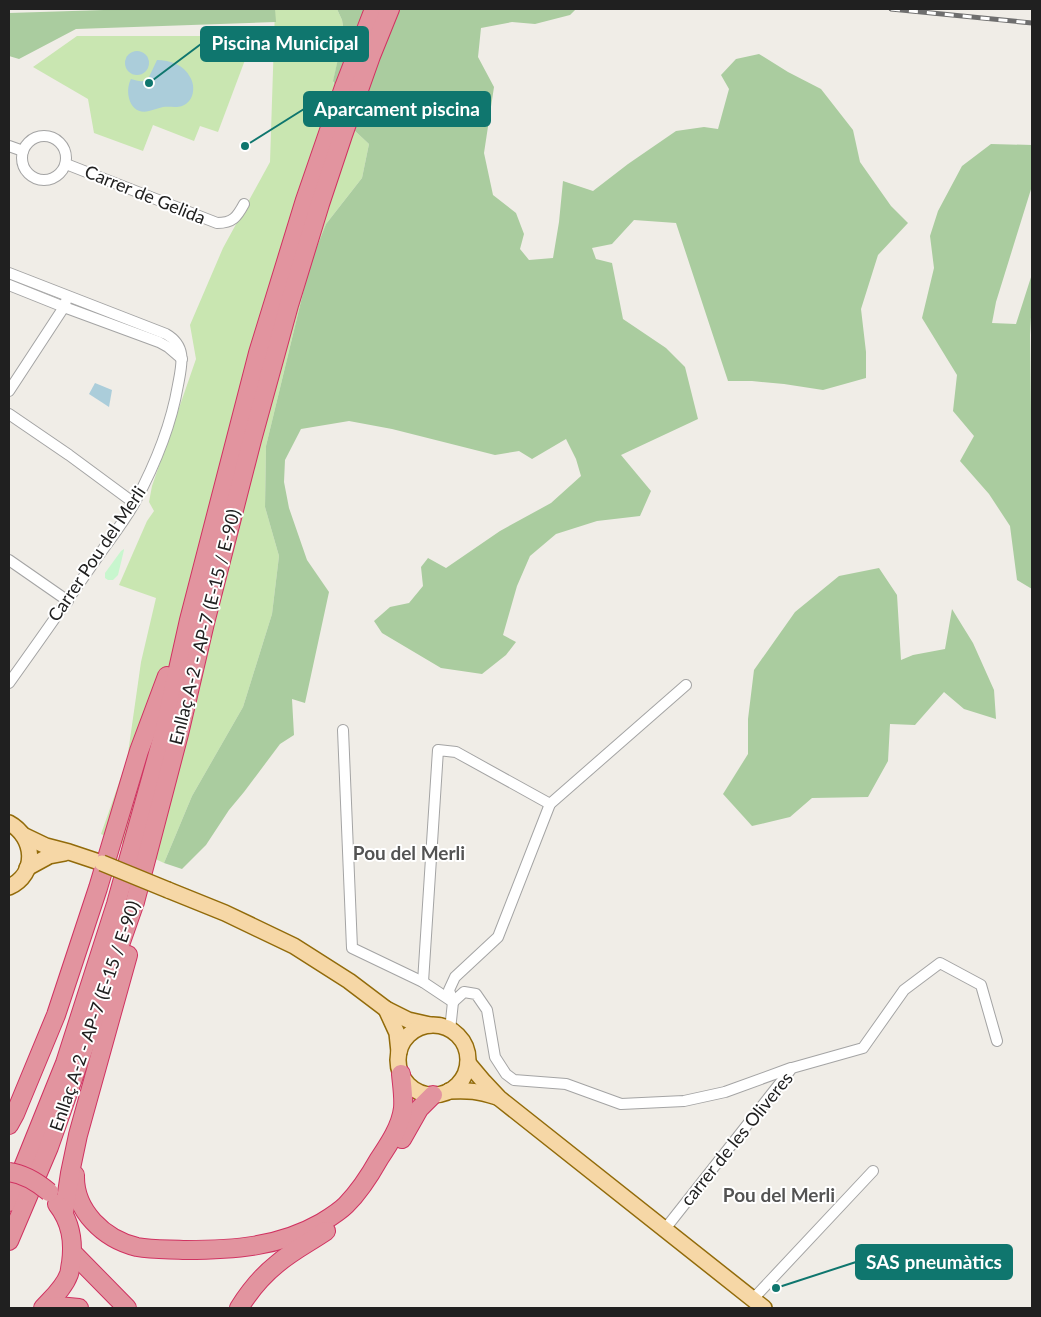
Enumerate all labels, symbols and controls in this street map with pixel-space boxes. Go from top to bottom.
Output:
callout: Piscina Municipal [201,27,368,61]
text: Piscina Municipal [211,31,359,54]
callout: Aparcament piscina [304,92,490,126]
text: Aparcament piscina [313,97,480,120]
street label: Carrer de Gelida [82,160,209,228]
street label: Carrer Pou del Merli [43,482,150,625]
street label: Enllaç A-2 - AP-7 (E-15 / E-90) [164,507,244,747]
district label: Pou del Merli [353,841,465,864]
street label: Enllaç A-2 - AP-7 (E-15 / E-90) [44,898,144,1134]
street label: carrer de les Oliveres [676,1067,797,1210]
district label: Pou del Merli [723,1183,835,1206]
callout: SAS pneumàtics [856,1245,1012,1279]
text: SAS pneumàtics [866,1250,1002,1273]

